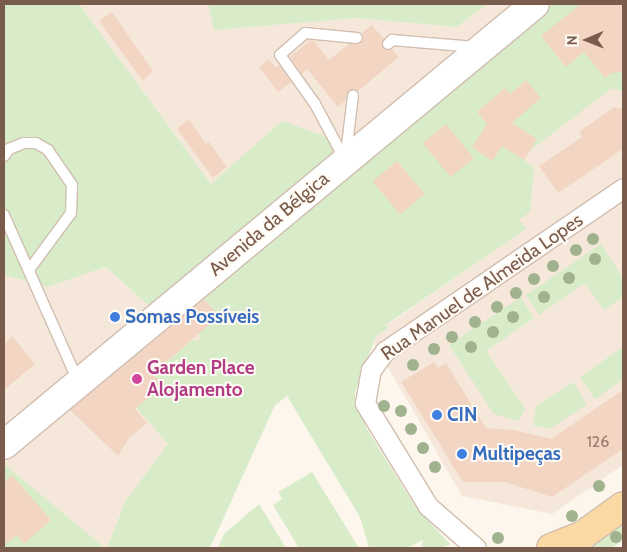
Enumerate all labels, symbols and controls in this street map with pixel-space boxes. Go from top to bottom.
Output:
north arrow [562,15,612,65]
text: N [563,35,581,45]
street label: Avenida da Bélgica [204,167,334,281]
street label: Rua Manuel de Almeida Lopes [377,209,587,365]
place label: Somas Possíveis [125,306,259,328]
marker: Somas Possíveis [109,311,121,323]
place label: Garden Place Alojamento [147,357,255,401]
marker: Garden Place Alojamento [131,373,143,385]
place label: CIN [447,404,477,426]
marker: CIN [431,409,443,421]
house number: 126 [587,432,609,452]
place label: Multipeças [472,443,561,465]
marker: Multipeças [456,448,468,460]

